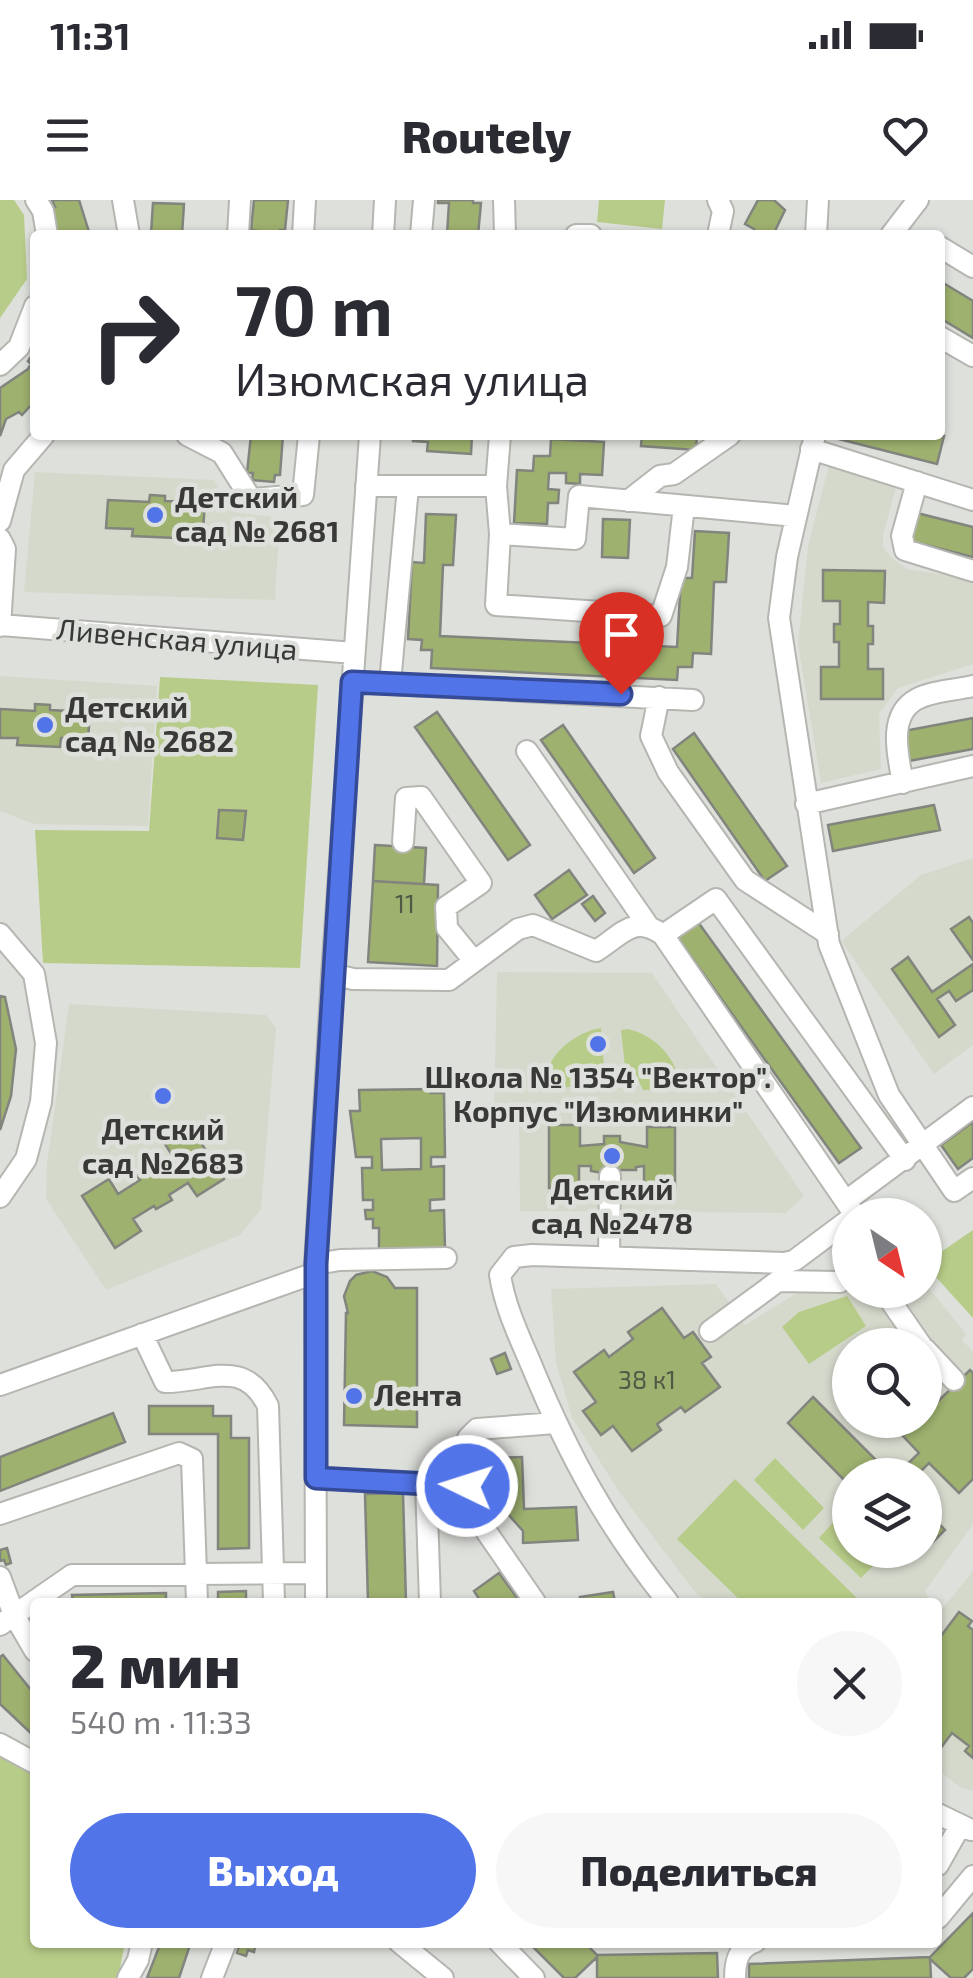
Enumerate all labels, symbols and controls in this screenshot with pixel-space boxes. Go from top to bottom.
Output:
text: 11:31 [50,12,131,58]
icon: menu [40,108,95,163]
text: Routely [402,108,571,162]
icon: heart [878,108,933,163]
text: 70 m [235,266,393,350]
icon: right [70,270,200,400]
text: Изюмская улица [235,351,589,405]
place label: Детский сад № 2681 [175,478,339,548]
marker: Детский сад № 2681 [144,504,166,526]
pin [579,592,664,695]
icon: arrive [594,607,649,662]
street label: Ливенская улица [55,610,299,667]
place label: Детский сад № 2682 [65,688,234,758]
marker: Детский сад № 2682 [34,714,56,736]
house number: 11 [395,888,415,918]
marker: Школа № 1354 "Вектор". Корпус "Изюминки" [587,1033,609,1055]
place label: Школа № 1354 "Вектор". Корпус "Изюминки" [425,1058,771,1129]
marker: Детский сад №2683 [152,1085,174,1107]
place label: Детский сад №2683 [82,1110,244,1180]
marker: Детский сад №2478 [601,1145,623,1167]
place label: Детский сад №2478 [531,1170,693,1240]
north arrow [832,1198,942,1308]
map controls [832,1198,942,1568]
button: search [832,1328,942,1438]
house number: 38 к1 [618,1364,676,1394]
place label: Лента [374,1376,462,1412]
marker: Лента [343,1385,365,1407]
position arrow [415,1434,519,1538]
button: layers [832,1458,942,1568]
text: 2 мин [70,1628,241,1700]
button: close [797,1631,902,1736]
text: 540 m · 11:33 [70,1702,252,1740]
button: Выход [70,1813,476,1928]
button: Поделиться [496,1813,902,1928]

